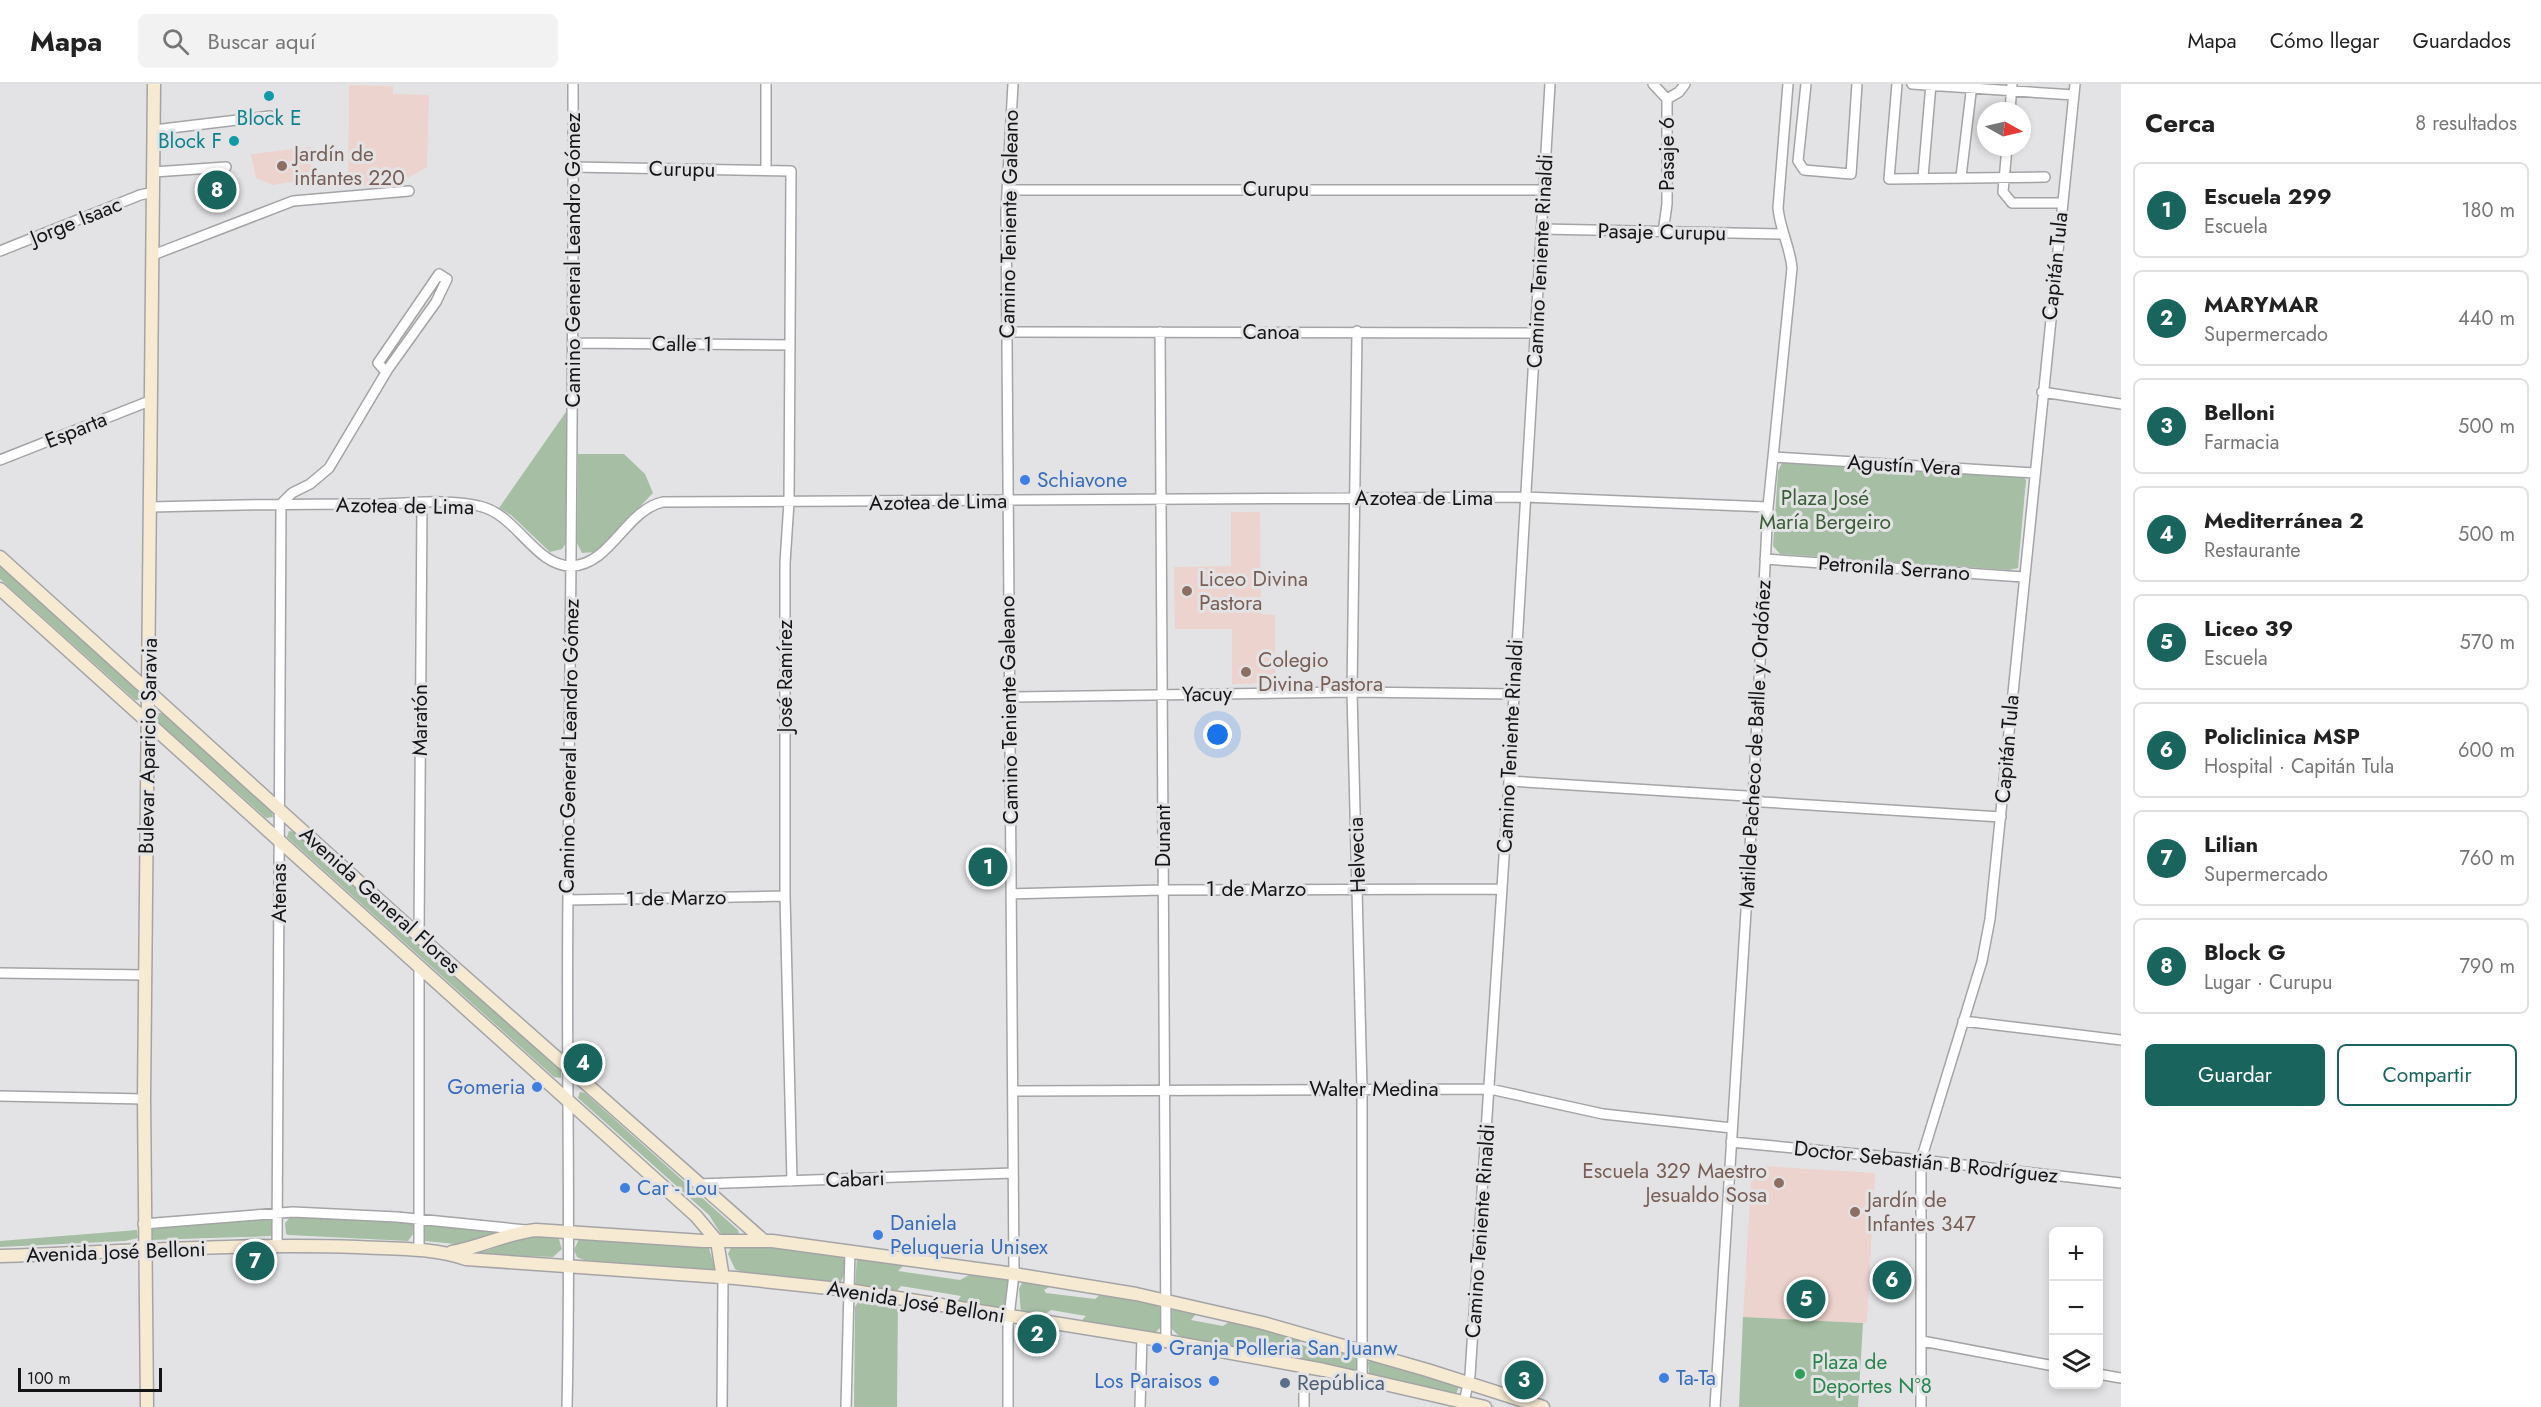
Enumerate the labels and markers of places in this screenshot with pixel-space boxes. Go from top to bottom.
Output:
marker: Block E [262,89,276,103]
place label: Block E [236,103,302,133]
place label: Block F [158,126,222,156]
marker: Block F [227,134,241,148]
place label: Jardín de infantes 220 [291,139,405,193]
marker: Jardín de infantes 220 [275,159,289,173]
pin: 8 [198,168,236,212]
place label: Schiavone [1037,465,1127,495]
marker: Schiavone [1018,473,1032,487]
place label: Liceo Divina Pastora [1199,564,1308,618]
marker: Liceo Divina Pastora [1180,584,1194,598]
place label: Colegio Divina Pastora [1258,645,1383,699]
marker: Colegio Divina Pastora [1239,665,1253,679]
pin: 1 [968,844,1008,890]
pin: 4 [564,1040,602,1086]
place label: Gomeria [447,1072,525,1102]
marker: Gomeria [530,1080,544,1094]
place label: Escuela 329 Maestro Jesualdo Sosa [1582,1156,1767,1210]
place label: Car - Lou [637,1173,718,1203]
marker: Escuela 329 Maestro Jesualdo Sosa [1772,1176,1786,1190]
marker: Car - Lou [618,1181,632,1195]
place label: Jardín de Infantes 347 [1864,1185,1976,1239]
marker: Jardín de Infantes 347 [1848,1205,1862,1219]
place label: Daniela Peluqueria Unisex [890,1208,1048,1262]
marker: Daniela Peluqueria Unisex [871,1228,885,1242]
pin: 7 [236,1238,274,1284]
pin: 6 [1872,1258,1912,1302]
pin: 5 [1786,1276,1826,1322]
pin: 2 [1018,1312,1056,1356]
place label: Granja Polleria San Juanw [1169,1333,1398,1363]
marker: Granja Polleria San Juanw [1150,1341,1164,1355]
place label: Plaza de Deportes N°8 [1812,1347,1932,1401]
pin: 3 [1504,1358,1544,1402]
place label: Ta-Ta [1676,1363,1716,1393]
place label: Los Paraisos [1094,1366,1202,1396]
marker: Plaza de Deportes N°8 [1793,1367,1807,1381]
place label: República [1297,1368,1385,1398]
marker: Ta-Ta [1657,1371,1671,1385]
marker: Los Paraisos [1207,1374,1221,1388]
marker: República [1278,1376,1292,1390]

